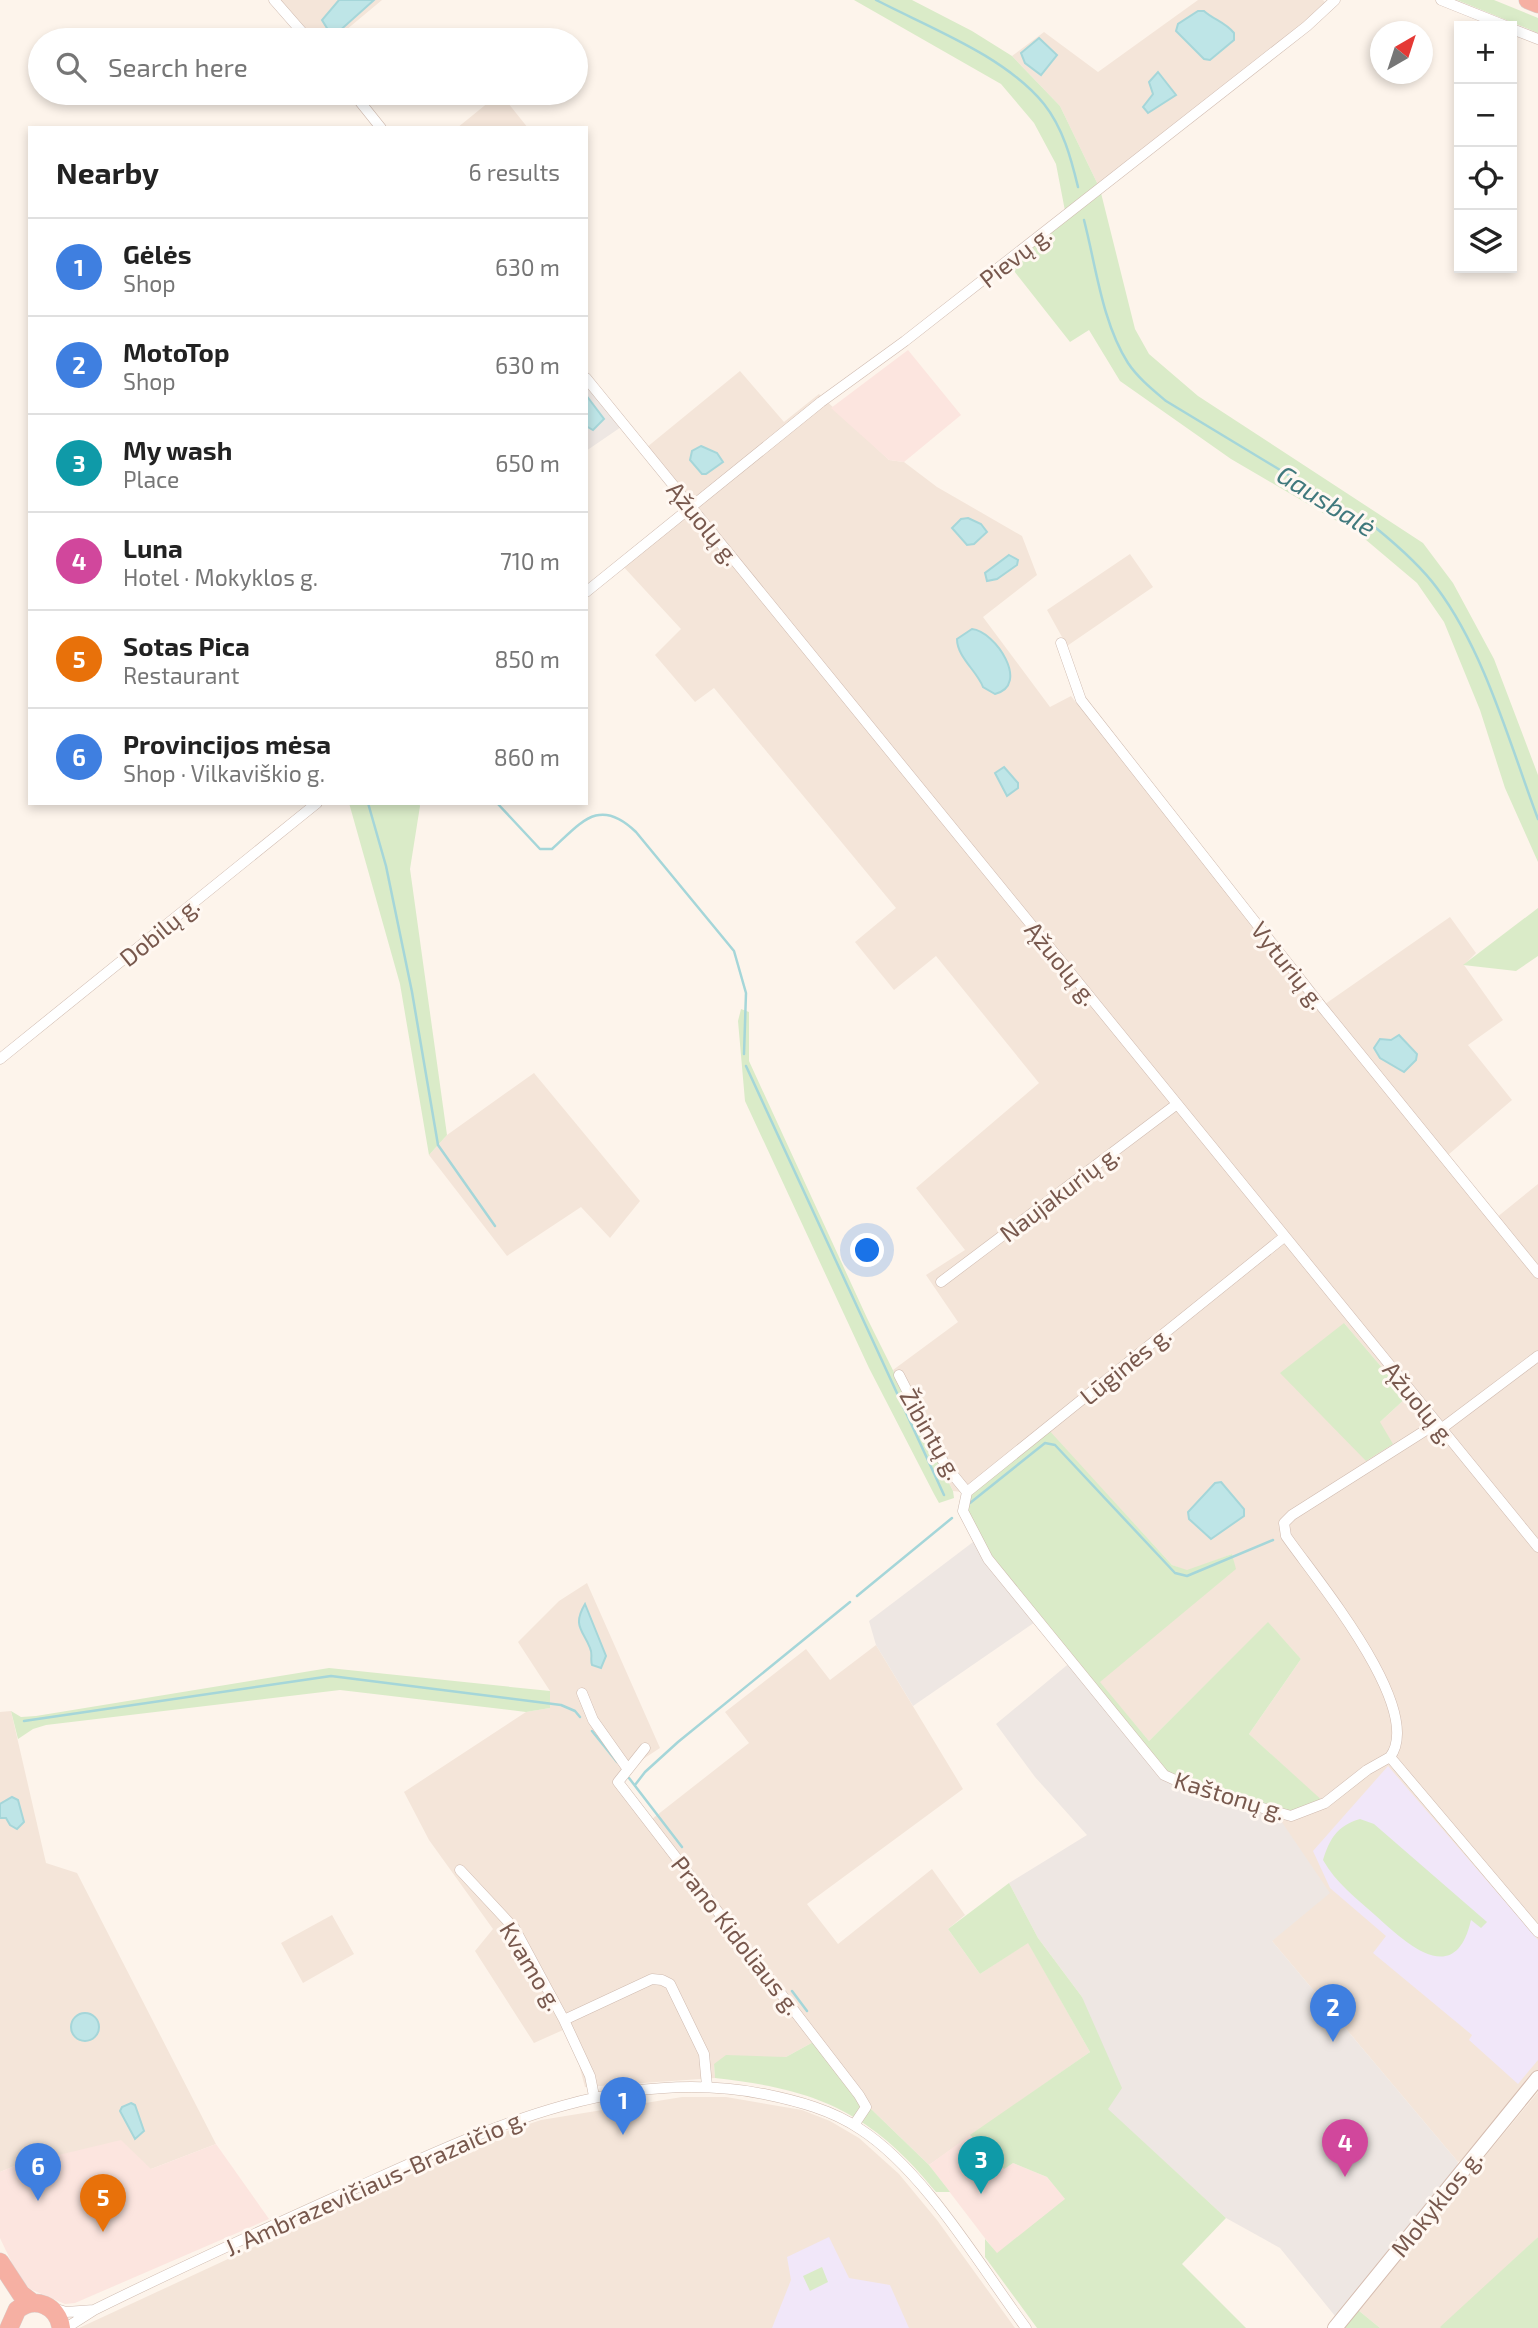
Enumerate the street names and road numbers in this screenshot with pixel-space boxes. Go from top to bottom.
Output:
street label: Pievų g. [973,219,1057,293]
street label: Ąžuolų g. [661,475,747,571]
street label: Dobilų g. [113,890,205,972]
street label: Ąžuolų g. [1019,915,1105,1011]
street label: Vyturių g. [1246,915,1332,1015]
street label: Naujakurių g. [993,1139,1125,1247]
street label: Lūginės g. [1074,1320,1176,1410]
street label: Ąžuolų g. [1377,1355,1463,1451]
street label: Žibintų g. [894,1383,970,1485]
street label: Kaštonų g. [1171,1764,1289,1826]
street label: Prano Kidoliaus g. [666,1850,808,2020]
street label: Kvamo g. [494,1916,570,2016]
street label: J. Ambrazevičiaus-Brazaičio g. [220,2102,530,2262]
street label: Mokyklos g. [1384,2144,1488,2262]

